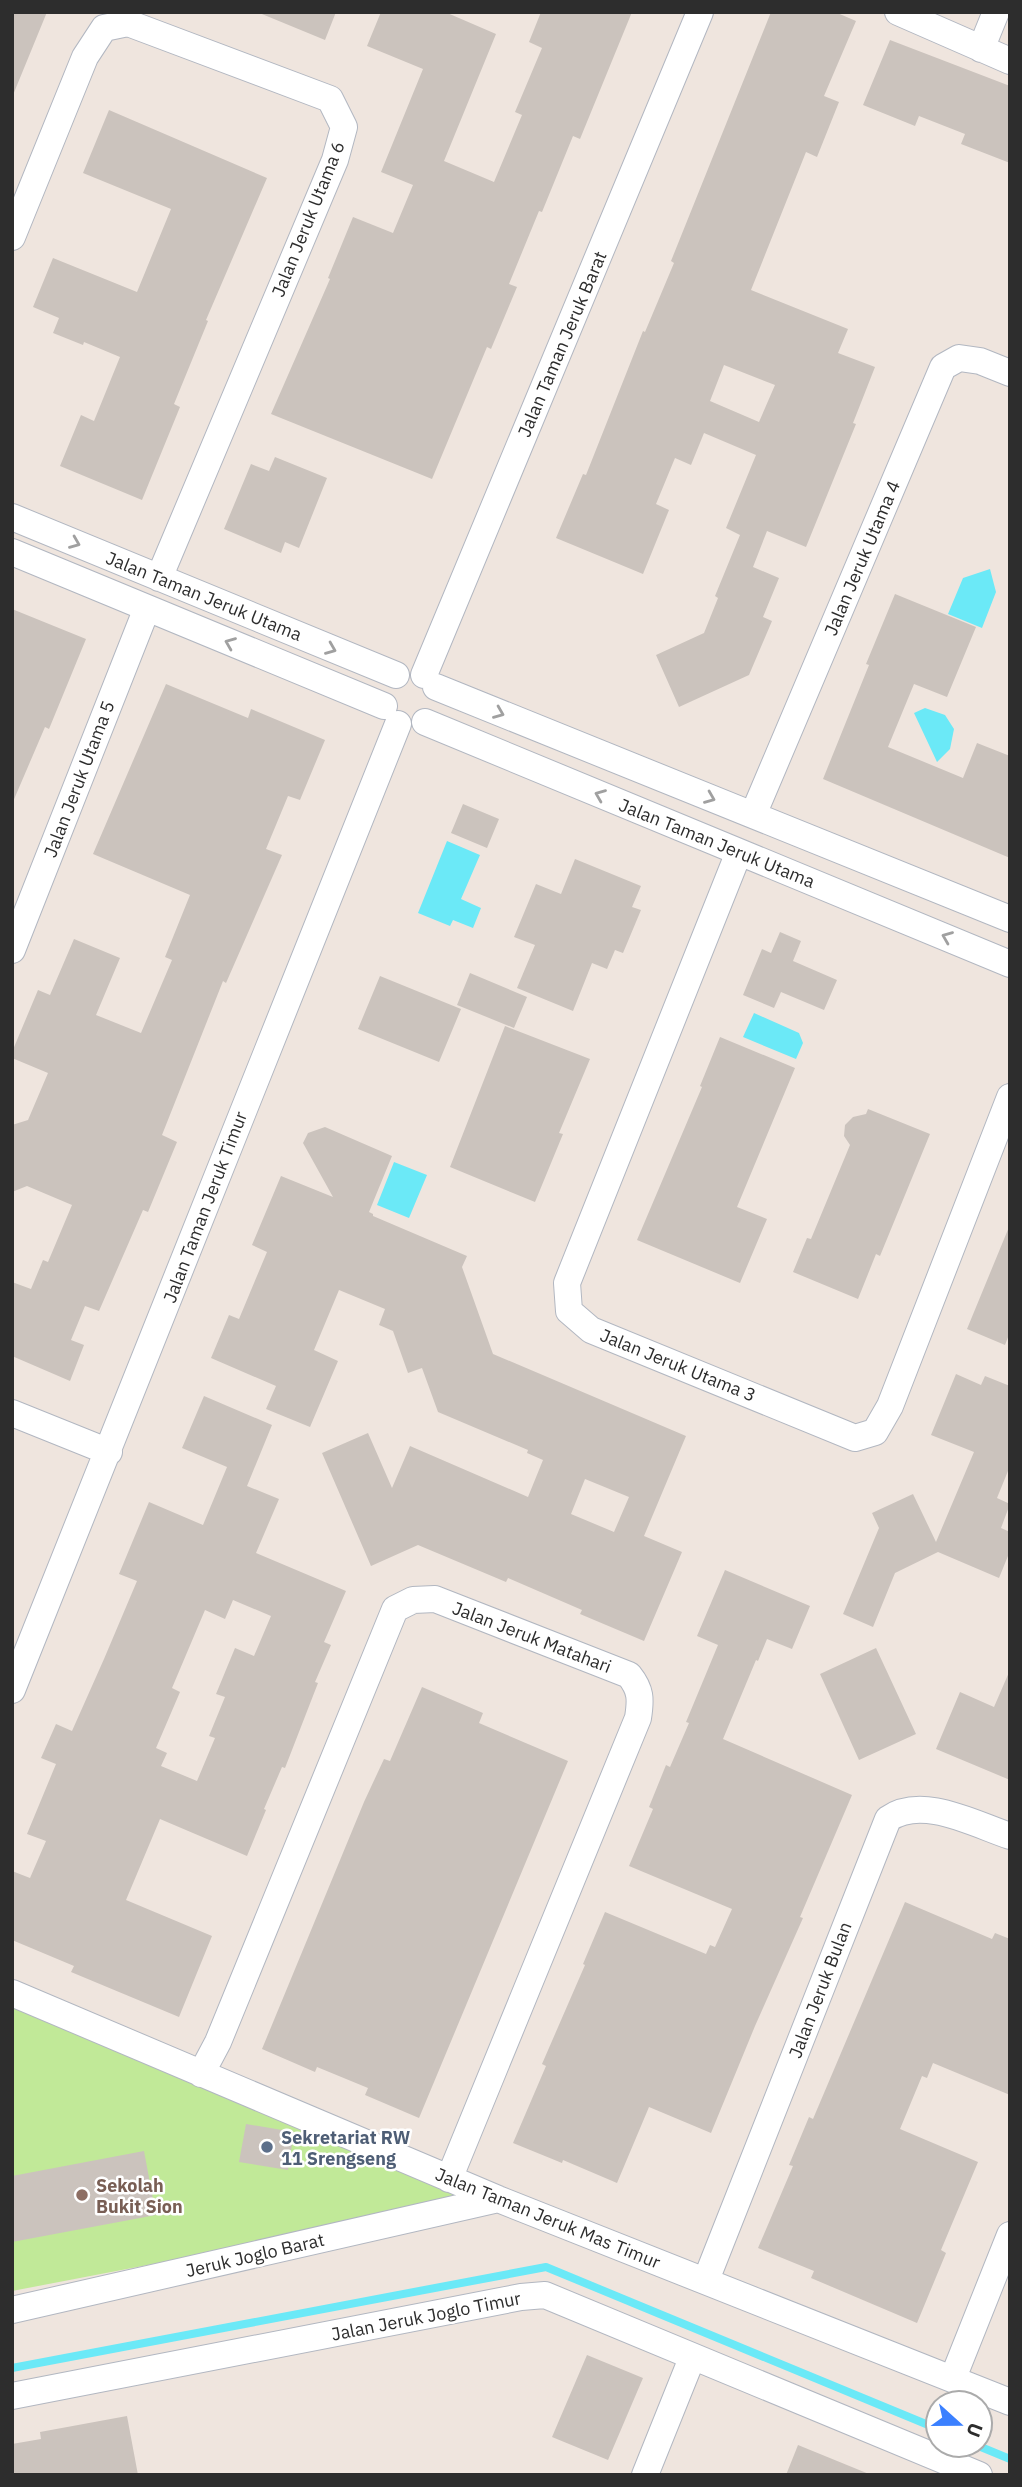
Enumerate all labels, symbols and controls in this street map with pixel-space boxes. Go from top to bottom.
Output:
street label: Jalan Jeruk Utama 6 [266,138,350,300]
street label: Jalan Taman Jeruk Barat [512,248,612,440]
street label: Jalan Jeruk Utama 4 [819,477,905,639]
one-way arrow [69,535,81,549]
street label: Jalan Taman Jeruk Utama [103,546,306,646]
one-way arrow [225,637,237,651]
one-way arrow [324,640,336,654]
street label: Jalan Jeruk Utama 5 [39,697,119,861]
one-way arrow [492,704,504,718]
one-way arrow [595,789,607,803]
one-way arrow [702,790,715,804]
street label: Jalan Taman Jeruk Utama [616,793,819,893]
one-way arrow [941,932,953,946]
street label: Jalan Taman Jeruk Timur [158,1108,252,1306]
street label: Jalan Jeruk Utama 3 [597,1323,759,1407]
street label: Jalan Jeruk Matahari [449,1596,615,1678]
street label: Jalan Jeruk Bulan [783,1919,857,2061]
place label: Sekretariat RW 11 Srengseng [281,2126,410,2170]
marker: Sekretariat RW 11 Srengseng [259,2139,275,2155]
street label: Jalan Taman Jeruk Mas Timur [432,2162,664,2274]
place label: Sekolah Bukit Sion [96,2174,183,2218]
marker: Sekolah Bukit Sion [74,2187,90,2203]
street label: Jeruk Joglo Barat [183,2228,327,2282]
street label: Jalan Jeruk Joglo Timur [329,2286,523,2346]
north arrow [924,2389,994,2459]
text: U [961,2420,988,2441]

